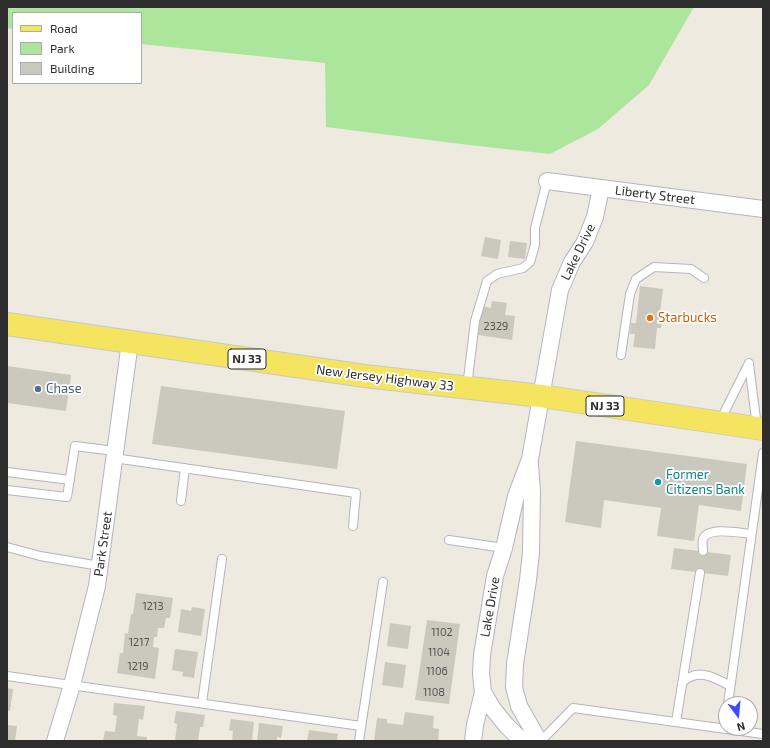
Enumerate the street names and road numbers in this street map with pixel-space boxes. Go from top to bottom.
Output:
street label: Liberty Street [614,182,696,208]
street label: Lake Drive [558,221,598,283]
road number: NJ 33 [228,349,266,369]
street label: New Jersey Highway 33 [315,362,455,394]
road number: NJ 33 [586,396,624,416]
street label: Park Street [91,510,115,578]
street label: Lake Drive [477,576,503,638]

